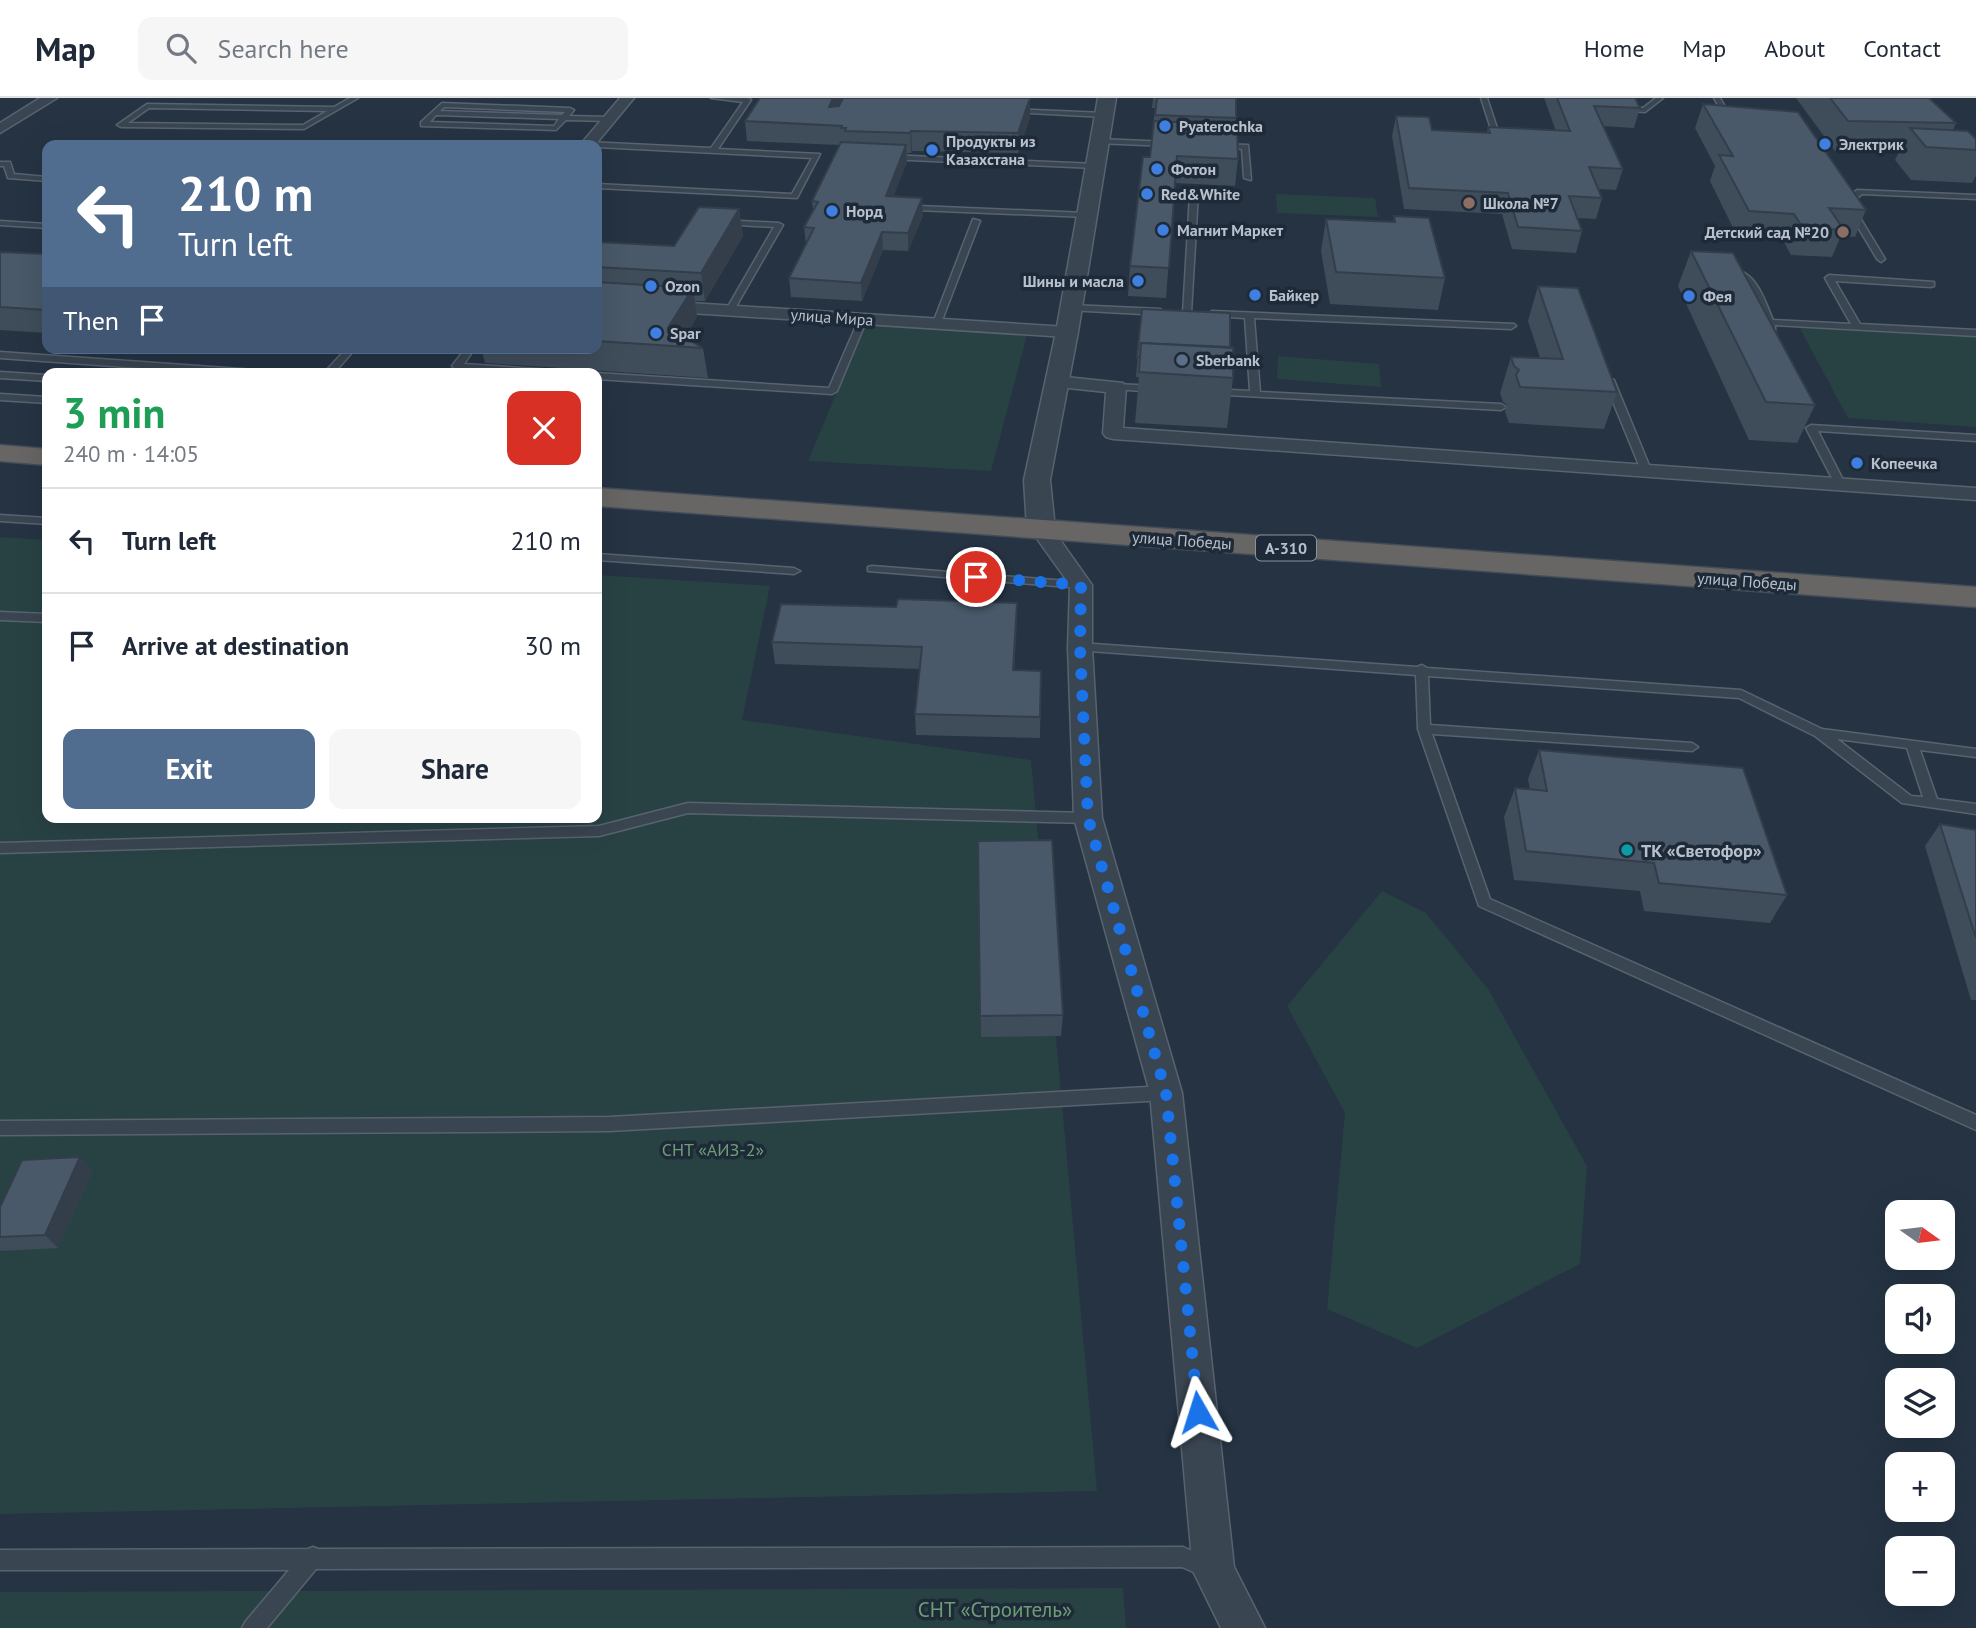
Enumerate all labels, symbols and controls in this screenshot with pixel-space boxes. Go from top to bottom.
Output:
search box [138,17,628,80]
text: Map [35,27,96,70]
icon: search [162,29,200,67]
text: Search here [218,32,349,65]
text: Home [1584,33,1644,64]
text: Map [1682,33,1726,64]
text: About [1764,33,1825,64]
text: Contact [1863,33,1941,64]
place label: Pyaterochka [1179,116,1263,136]
marker: Pyaterochka [1157,118,1173,134]
place label: Продукты из Казахстана [946,131,1036,169]
place label: Электрик [1839,134,1904,154]
marker: Электрик [1817,136,1833,152]
marker: Продукты из Казахстана [924,142,940,158]
place label: Фотон [1171,159,1216,179]
text: 210 m [178,161,313,225]
marker: Фотон [1149,161,1165,177]
icon: left [63,168,154,259]
place label: Red&White [1161,184,1240,204]
marker: Red&White [1139,186,1155,202]
place label: Школа №7 [1483,193,1559,213]
marker: Школа №7 [1461,195,1477,211]
place label: Норд [846,201,883,221]
marker: Норд [824,203,840,219]
place label: Магнит Маркет [1177,220,1283,240]
marker: Магнит Маркет [1155,222,1171,238]
place label: Детский сад №20 [1705,222,1829,242]
text: Turn left [178,223,293,265]
marker: Детский сад №20 [1835,224,1851,240]
place label: Шины и масла [1023,271,1124,291]
marker: Шины и масла [1130,273,1146,289]
place label: Ozon [665,276,700,296]
marker: Ozon [643,278,659,294]
place label: Байкер [1269,285,1320,305]
place label: Фея [1703,286,1732,306]
marker: Байкер [1247,287,1263,303]
marker: Фея [1681,288,1697,304]
icon: arrive [133,301,171,339]
text: Then [63,304,119,337]
street label: улица Мира [790,304,874,330]
place label: Spar [670,323,701,343]
marker: Spar [648,325,664,341]
place label: Sberbank [1196,350,1260,370]
marker: Sberbank [1174,352,1190,368]
text: 3 min [63,385,165,440]
button: close [507,391,581,465]
text: 240 m · 14:05 [63,439,199,468]
place label: Копеечка [1871,453,1938,473]
marker: Копеечка [1849,455,1865,471]
icon: left [63,522,101,560]
text: Turn left [122,524,216,557]
text: 210 m [510,524,581,557]
street label: улица Победы [1132,527,1232,553]
road number: А-310 [1256,536,1316,561]
pin [946,547,1006,607]
icon: arrive [957,558,995,596]
street label: улица Победы [1697,568,1797,594]
icon: arrive [63,627,101,665]
text: Arrive at destination [122,629,349,662]
text: 30 m [525,629,581,662]
button: Exit [63,729,315,809]
button: Share [329,729,581,809]
place label: ТК «Светофор» [1641,839,1762,862]
marker: ТК «Светофор» [1619,842,1635,858]
park label: СНТ «АИЗ-2» [662,1138,764,1161]
north arrow [1885,1200,1955,1270]
map controls [1885,1200,1955,1606]
button: sound [1885,1284,1955,1354]
button: layers [1885,1368,1955,1438]
position arrow [1161,1375,1235,1449]
button: + [1885,1452,1955,1522]
button: − [1885,1536,1955,1606]
park label: СНТ «Строитель» [918,1596,1072,1623]

